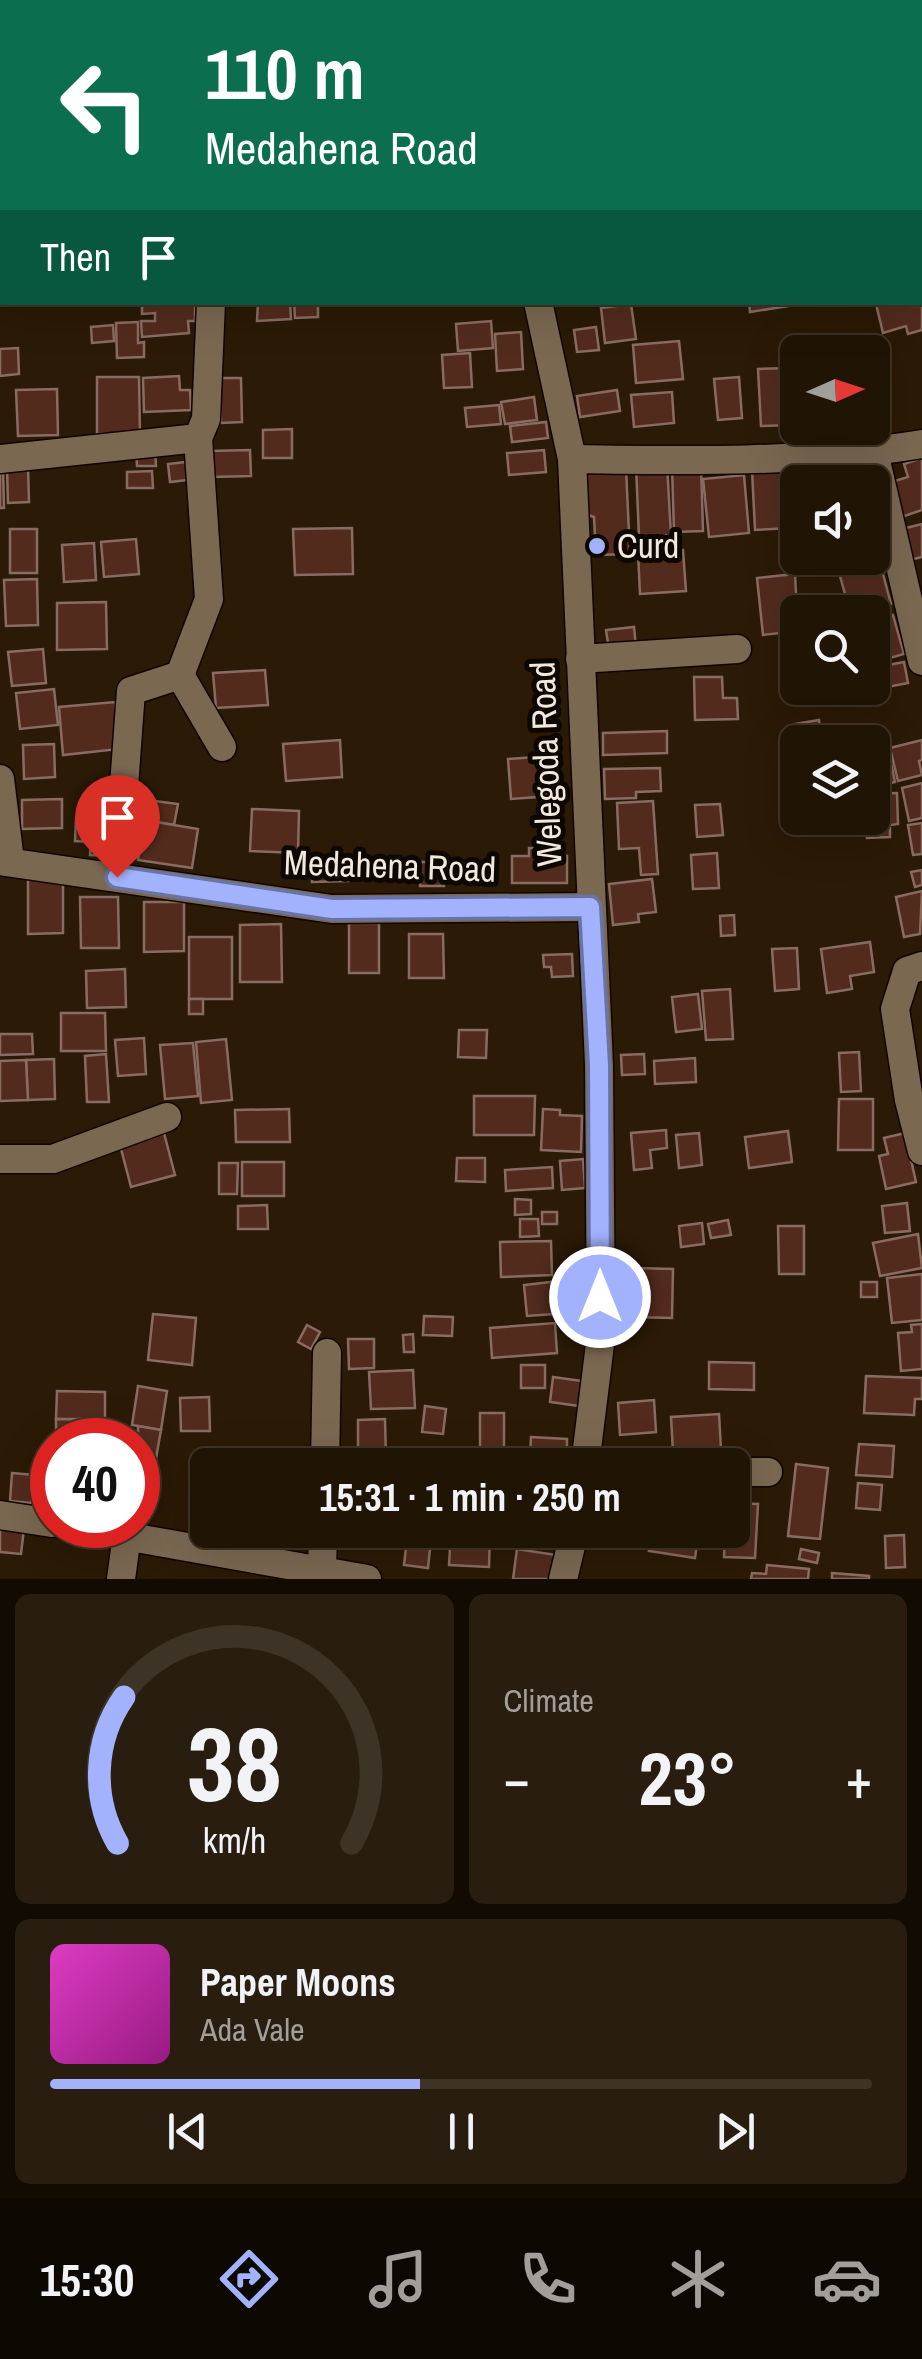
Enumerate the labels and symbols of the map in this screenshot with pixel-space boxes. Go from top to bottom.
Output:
north arrow [780,335,890,445]
place label: Curd [617,522,679,569]
marker: Curd [586,535,608,557]
street label: Welegoda Road [518,661,573,867]
pin [75,775,160,878]
street label: Medahena Road [283,838,497,893]
position arrow [548,1245,652,1349]
speed limit sign: 40 [30,1418,160,1548]

